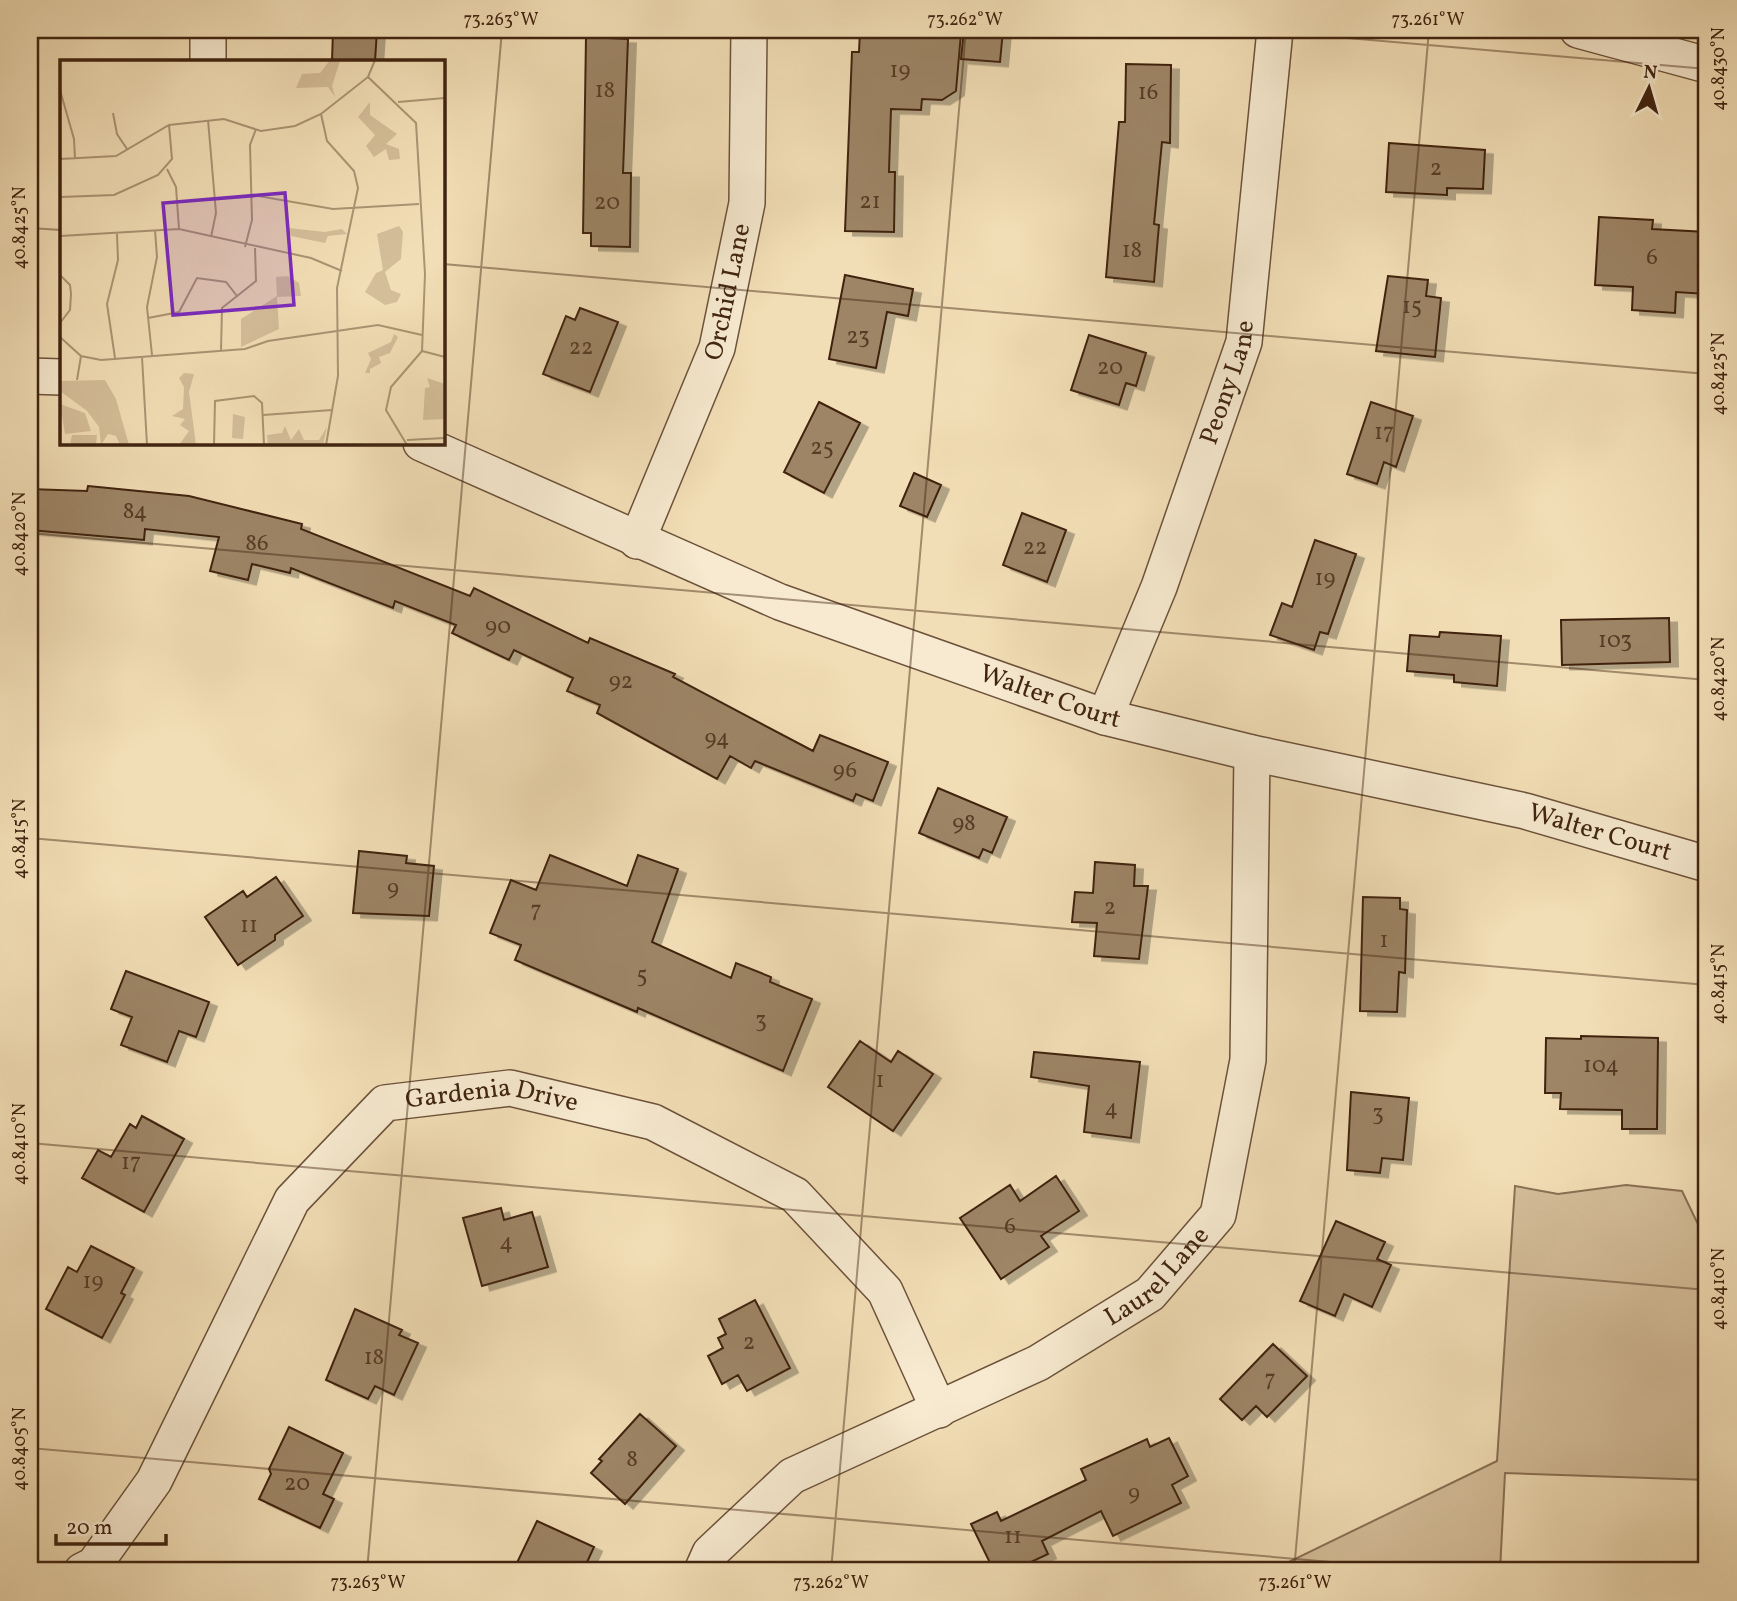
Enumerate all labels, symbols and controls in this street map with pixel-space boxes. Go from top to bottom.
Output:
text: 73.263°W [463,8,539,33]
text: 73.262°W [927,8,1003,33]
text: 73.261°W [1391,8,1465,33]
text: 40.8430°N [1707,27,1732,111]
north arrow [1614,52,1684,122]
house number: 19 [890,55,910,87]
inset map [60,60,444,444]
text: N [1642,60,1659,87]
house number: 18 [595,75,615,107]
house number: 16 [1138,77,1158,109]
house number: 2 [1430,153,1442,185]
text: 40.8425°N [8,186,33,270]
house number: 21 [859,186,881,218]
house number: 20 [594,187,620,219]
street label: Orchid Lane [696,220,760,367]
house number: 18 [1122,235,1142,267]
house number: 6 [1646,242,1658,274]
house number: 15 [1402,291,1422,323]
street label: Peony Lane [1192,319,1264,450]
house number: 23 [846,321,870,353]
house number: 22 [569,332,593,364]
text: 40.8425°N [1707,332,1732,416]
house number: 20 [1097,352,1123,384]
house number: 17 [1374,417,1394,449]
house number: 25 [810,432,834,464]
text: 40.8420°N [8,492,33,576]
house number: 84 [123,496,147,528]
house number: 86 [245,528,269,560]
house number: 22 [1023,532,1047,564]
house number: 19 [1315,563,1335,595]
house number: 90 [485,611,511,643]
house number: 103 [1598,625,1632,657]
text: 40.8420°N [1707,637,1732,721]
street label: Walter Court [974,656,1124,738]
house number: 92 [609,666,633,698]
house number: 94 [704,723,730,755]
house number: 96 [833,755,857,787]
street label: Walter Court [1524,795,1676,871]
text: 40.8415°N [8,799,33,879]
house number: 98 [952,808,976,840]
house number: 9 [387,873,399,905]
house number: 2 [1104,892,1116,924]
house number: 7 [530,895,542,927]
house number: 11 [240,910,258,942]
house number: 1 [1380,925,1388,957]
text: 40.8415°N [1707,944,1732,1024]
house number: 5 [636,960,648,992]
house number: 3 [755,1005,767,1037]
house number: 104 [1583,1050,1619,1082]
house number: 1 [876,1065,884,1097]
street label: Gardenia Drive [403,1070,582,1122]
house number: 4 [1104,1093,1118,1125]
house number: 3 [1372,1098,1384,1130]
text: 40.8410°N [8,1103,33,1185]
house number: 17 [121,1147,141,1179]
house number: 6 [1004,1211,1016,1243]
street label: Laurel Lane [1098,1219,1218,1336]
house number: 4 [499,1227,513,1259]
text: 40.8410°N [1707,1248,1732,1330]
house number: 19 [83,1266,103,1298]
house number: 2 [743,1327,755,1359]
house number: 18 [364,1342,384,1374]
house number: 7 [1264,1364,1276,1396]
text: 40.8405°N [8,1407,33,1491]
house number: 8 [626,1444,638,1476]
house number: 20 [284,1468,310,1500]
house number: 9 [1128,1478,1140,1510]
scale bar [56,1503,166,1547]
text: 20 m [66,1514,112,1543]
house number: 11 [1004,1521,1022,1553]
text: 73.263°W [330,1571,406,1596]
text: 73.262°W [793,1571,869,1596]
text: 73.261°W [1258,1571,1332,1596]

